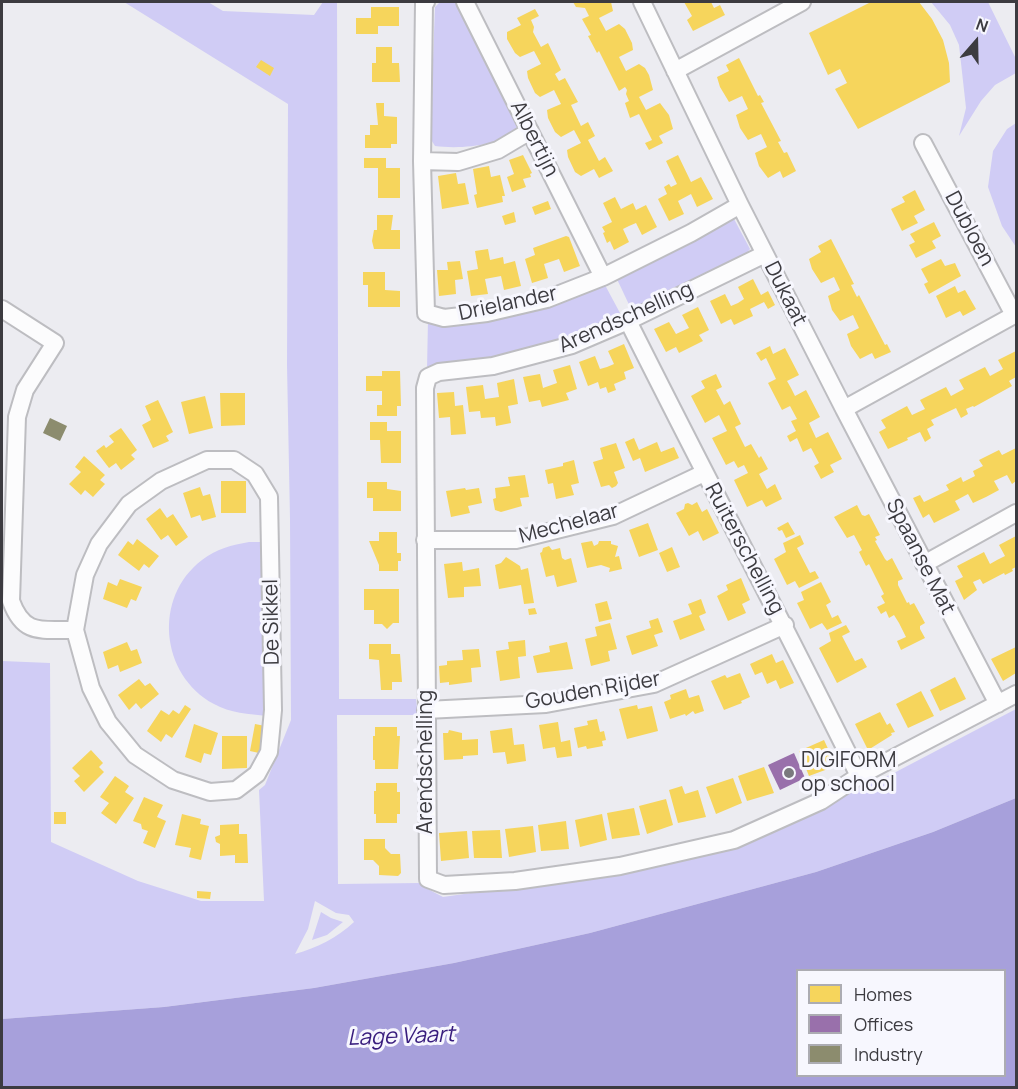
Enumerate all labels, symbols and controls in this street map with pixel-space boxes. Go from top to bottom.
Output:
north arrow [946,12,1006,72]
text: N [973,13,991,37]
street label: Albertijn [504,97,564,181]
street label: Dubloen [939,187,999,271]
street label: Dukaat [758,258,812,330]
street label: Arendschelling [555,277,697,359]
street label: Drielander [456,281,560,327]
street label: Ruiterschelling [699,479,789,619]
street label: Spaanse Mat [880,495,960,619]
street label: Mechelaar [516,499,622,549]
street label: De Sikkel [259,579,285,665]
street label: Gouden Rijder [524,667,662,715]
street label: Arendschelling [413,690,439,834]
place label: DIGIFORM op school [801,748,896,798]
marker: DIGIFORM op school [782,766,796,780]
legend [796,969,1006,1077]
text: Homes [854,982,912,1006]
text: Offices [854,1012,913,1036]
water label: Lage Vaart [347,1022,455,1052]
text: Industry [854,1042,923,1066]

